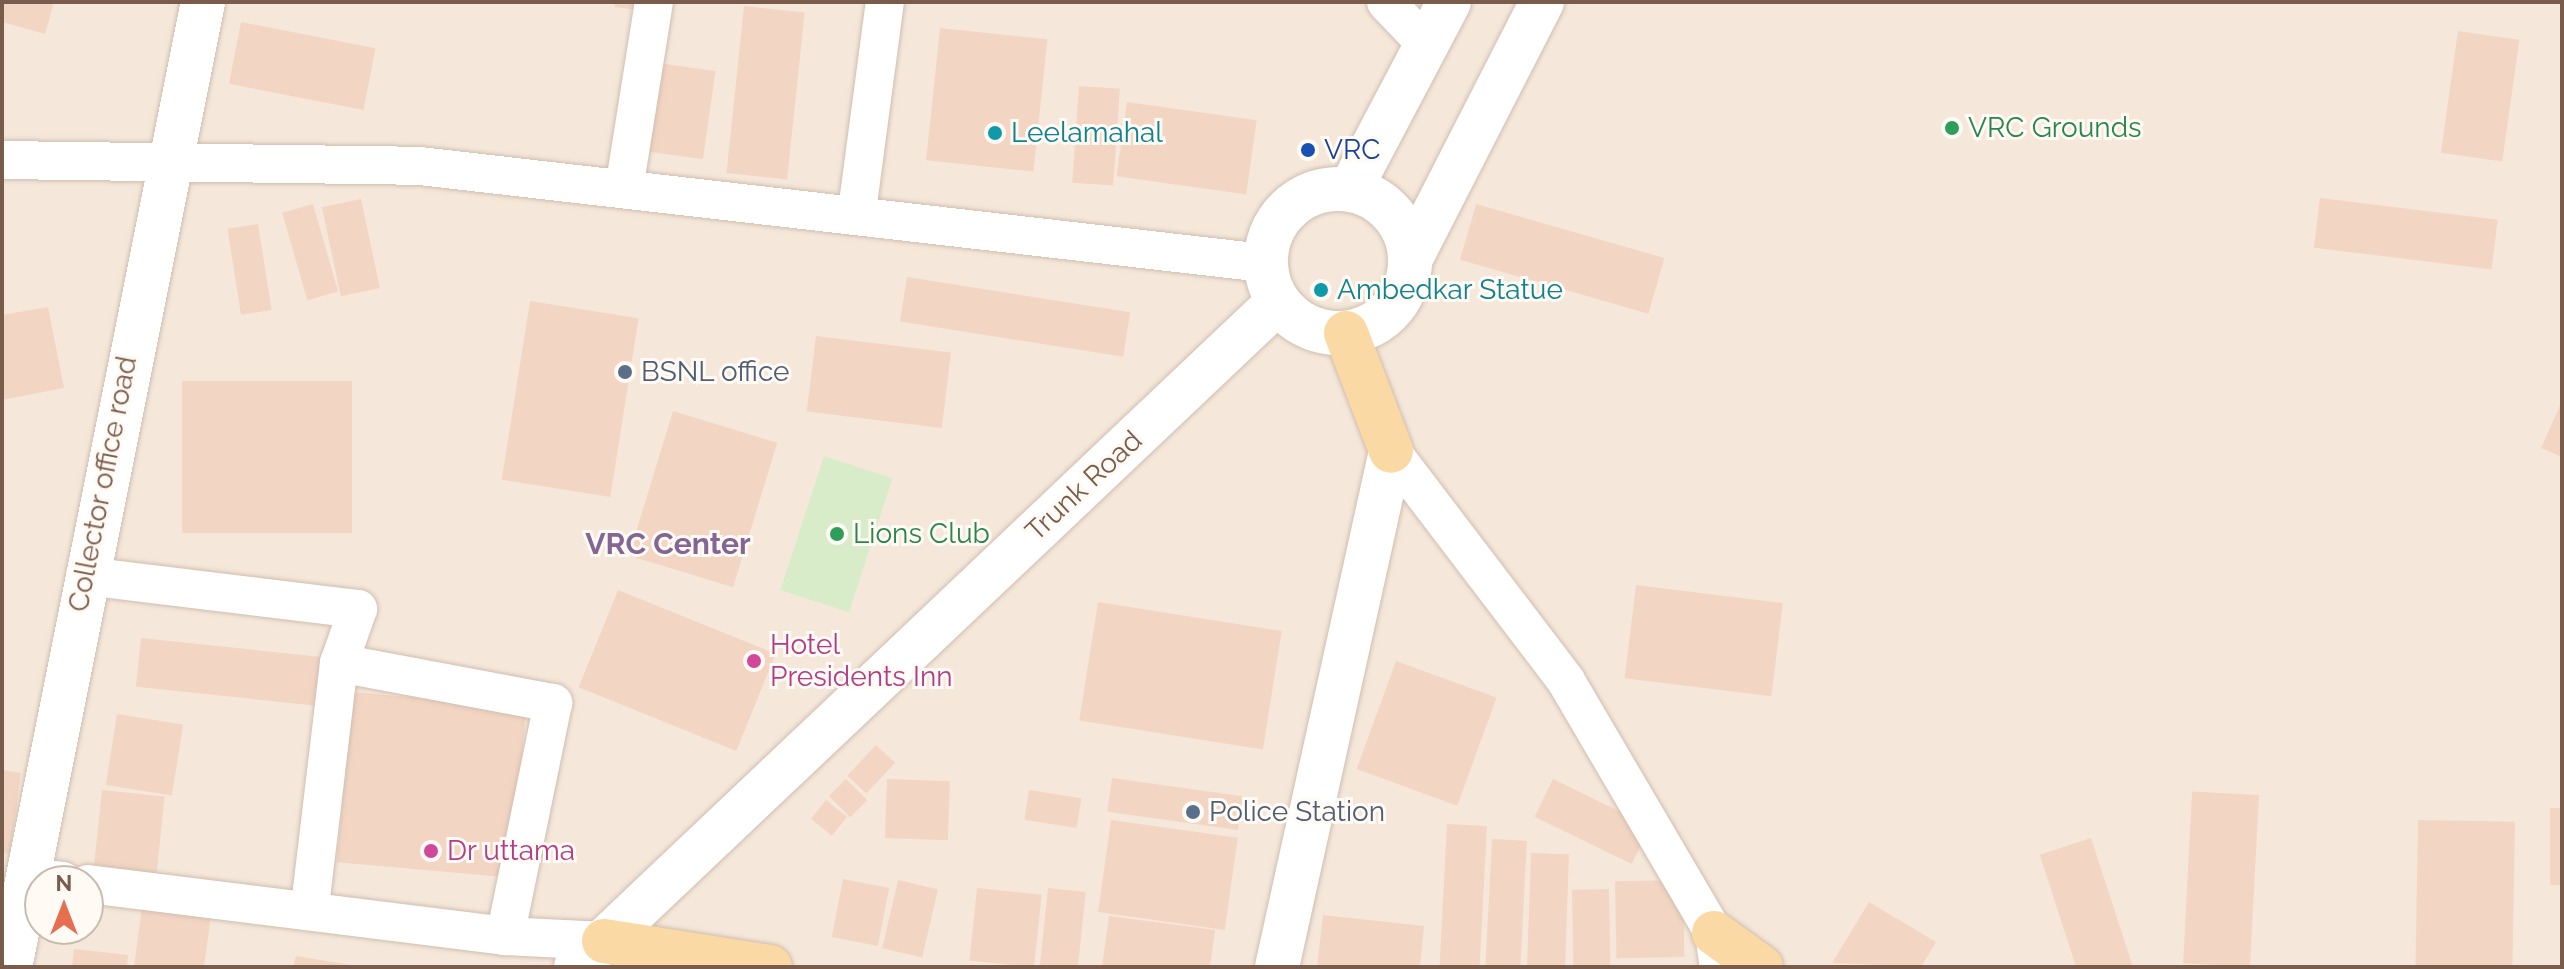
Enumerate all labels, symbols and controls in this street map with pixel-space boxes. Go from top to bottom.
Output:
place label: VRC Grounds [1968,111,2142,145]
place label: Leelamahal [1011,116,1163,150]
marker: VRC Grounds [1943,119,1961,137]
marker: Leelamahal [986,124,1004,142]
place label: VRC [1324,133,1381,167]
marker: VRC [1299,141,1317,159]
place label: Ambedkar Statue [1337,273,1564,307]
marker: Ambedkar Statue [1312,281,1330,299]
street label: Collector office road [62,353,144,615]
place label: BSNL office [641,355,790,389]
marker: BSNL office [616,363,634,381]
street label: Trunk Road [1019,424,1149,548]
place label: Lions Club [853,517,990,551]
marker: Lions Club [828,525,846,543]
district label: VRC Center [585,526,751,562]
place label: Hotel Presidents Inn [770,628,953,694]
marker: Hotel Presidents Inn [745,652,763,670]
place label: Police Station [1209,795,1385,829]
marker: Police Station [1184,803,1202,821]
place label: Dr uttama [447,834,576,868]
marker: Dr uttama [422,842,440,860]
north arrow [24,865,104,945]
text: N [56,870,72,896]

